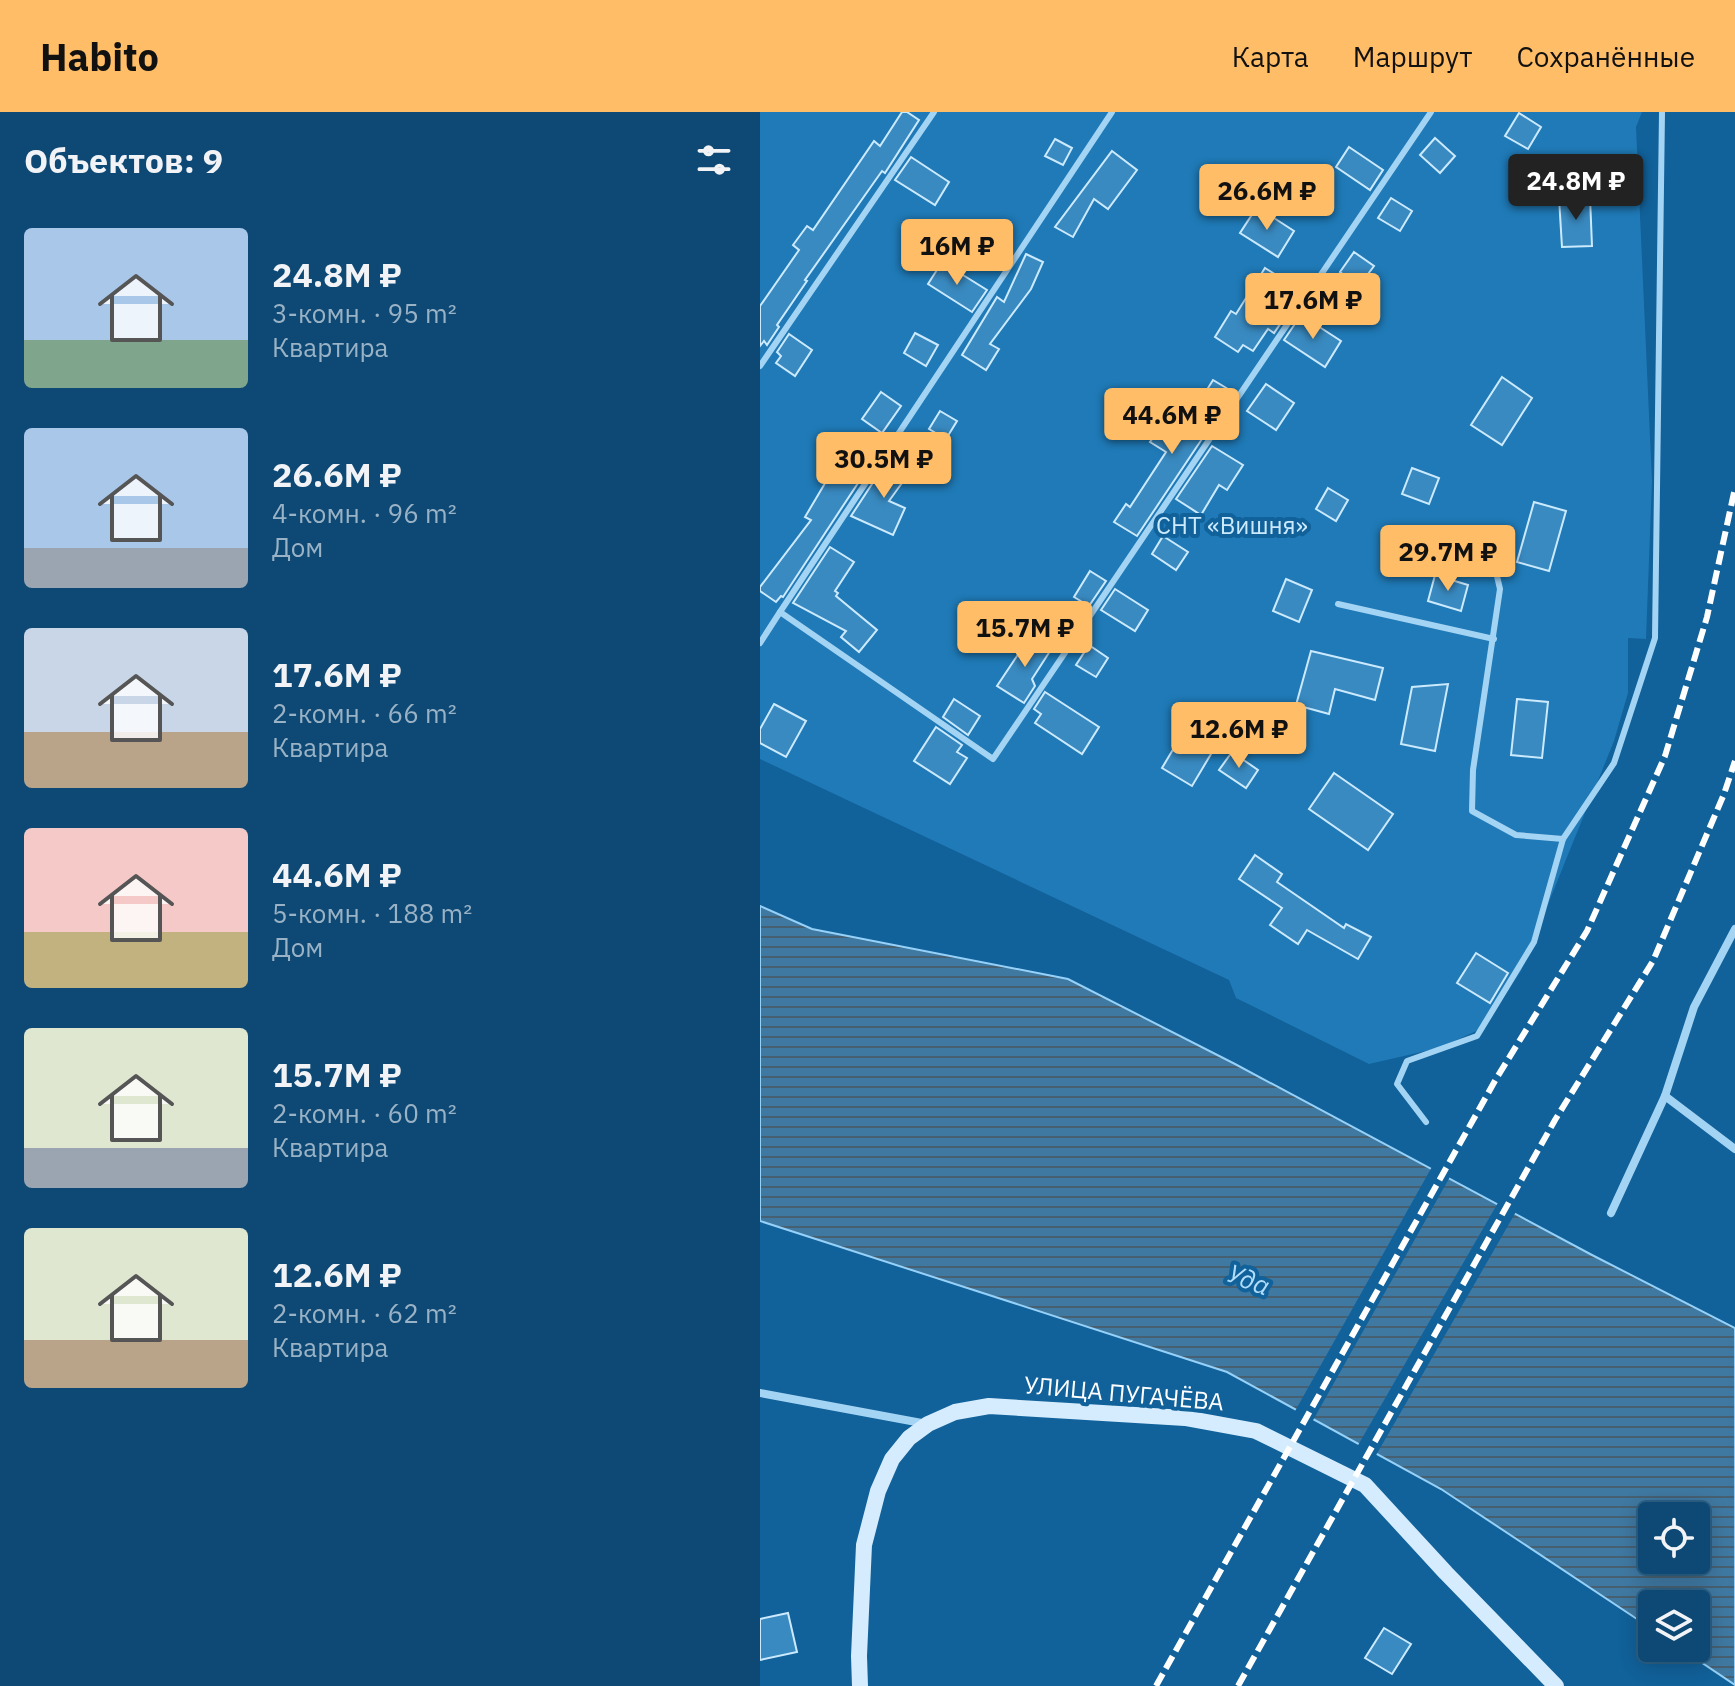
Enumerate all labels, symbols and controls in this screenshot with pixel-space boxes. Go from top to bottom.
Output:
text: Habito [40,32,159,81]
text: Карта [1232,38,1309,75]
text: Маршрут [1353,38,1472,75]
text: Сохранённые [1516,38,1695,75]
text: Объектов: 9 [24,138,223,182]
icon: filters [692,138,736,182]
pin: 24.8M ₽ [1502,154,1650,222]
text: 24.8M ₽ [1526,163,1626,197]
pin: 26.6M ₽ [1193,164,1341,232]
text: 26.6M ₽ [1217,173,1317,207]
pin: 16M ₽ [901,219,1013,287]
text: 16M ₽ [919,228,995,262]
text: 24.8M ₽ [272,252,402,296]
icon: home [88,260,184,356]
pin: 17.6M ₽ [1239,273,1387,341]
text: 17.6M ₽ [1263,282,1363,316]
text: 3-комн. · 95 m² [272,296,457,330]
text: Квартира [272,330,389,364]
pin: 44.6M ₽ [1098,388,1246,456]
text: 44.6M ₽ [1122,397,1222,431]
pin: 30.5M ₽ [810,432,958,500]
text: 30.5M ₽ [834,441,934,475]
text: 26.6M ₽ [272,452,402,496]
icon: home [88,460,184,556]
text: 4-комн. · 96 m² [272,496,457,530]
park label: СНТ «Вишня» [1156,509,1308,541]
pin: 29.7M ₽ [1374,525,1522,593]
text: Дом [272,530,323,564]
text: 29.7M ₽ [1398,534,1498,568]
pin: 15.7M ₽ [951,601,1099,669]
text: 15.7M ₽ [975,610,1075,644]
text: 17.6M ₽ [272,652,402,696]
icon: home [88,660,184,756]
text: 2-комн. · 66 m² [272,696,457,730]
pin: 12.6M ₽ [1165,702,1313,770]
text: 12.6M ₽ [1189,711,1289,745]
text: Квартира [272,730,389,764]
text: 44.6M ₽ [272,852,402,896]
icon: home [88,860,184,956]
text: 5-комн. · 188 m² [272,896,472,930]
text: Дом [272,930,323,964]
text: 15.7M ₽ [272,1052,402,1096]
icon: home [88,1060,184,1156]
text: 2-комн. · 60 m² [272,1096,457,1130]
text: Квартира [272,1130,389,1164]
text: 12.6M ₽ [272,1252,402,1296]
water label: Уда [1223,1255,1275,1303]
icon: home [88,1260,184,1356]
text: 2-комн. · 62 m² [272,1296,457,1330]
text: Квартира [272,1330,389,1364]
street label: УЛИЦА ПУГАЧЁВА [1023,1368,1225,1418]
map controls [1638,1502,1710,1662]
button: locate [1638,1502,1710,1574]
button: layers [1638,1590,1710,1662]

